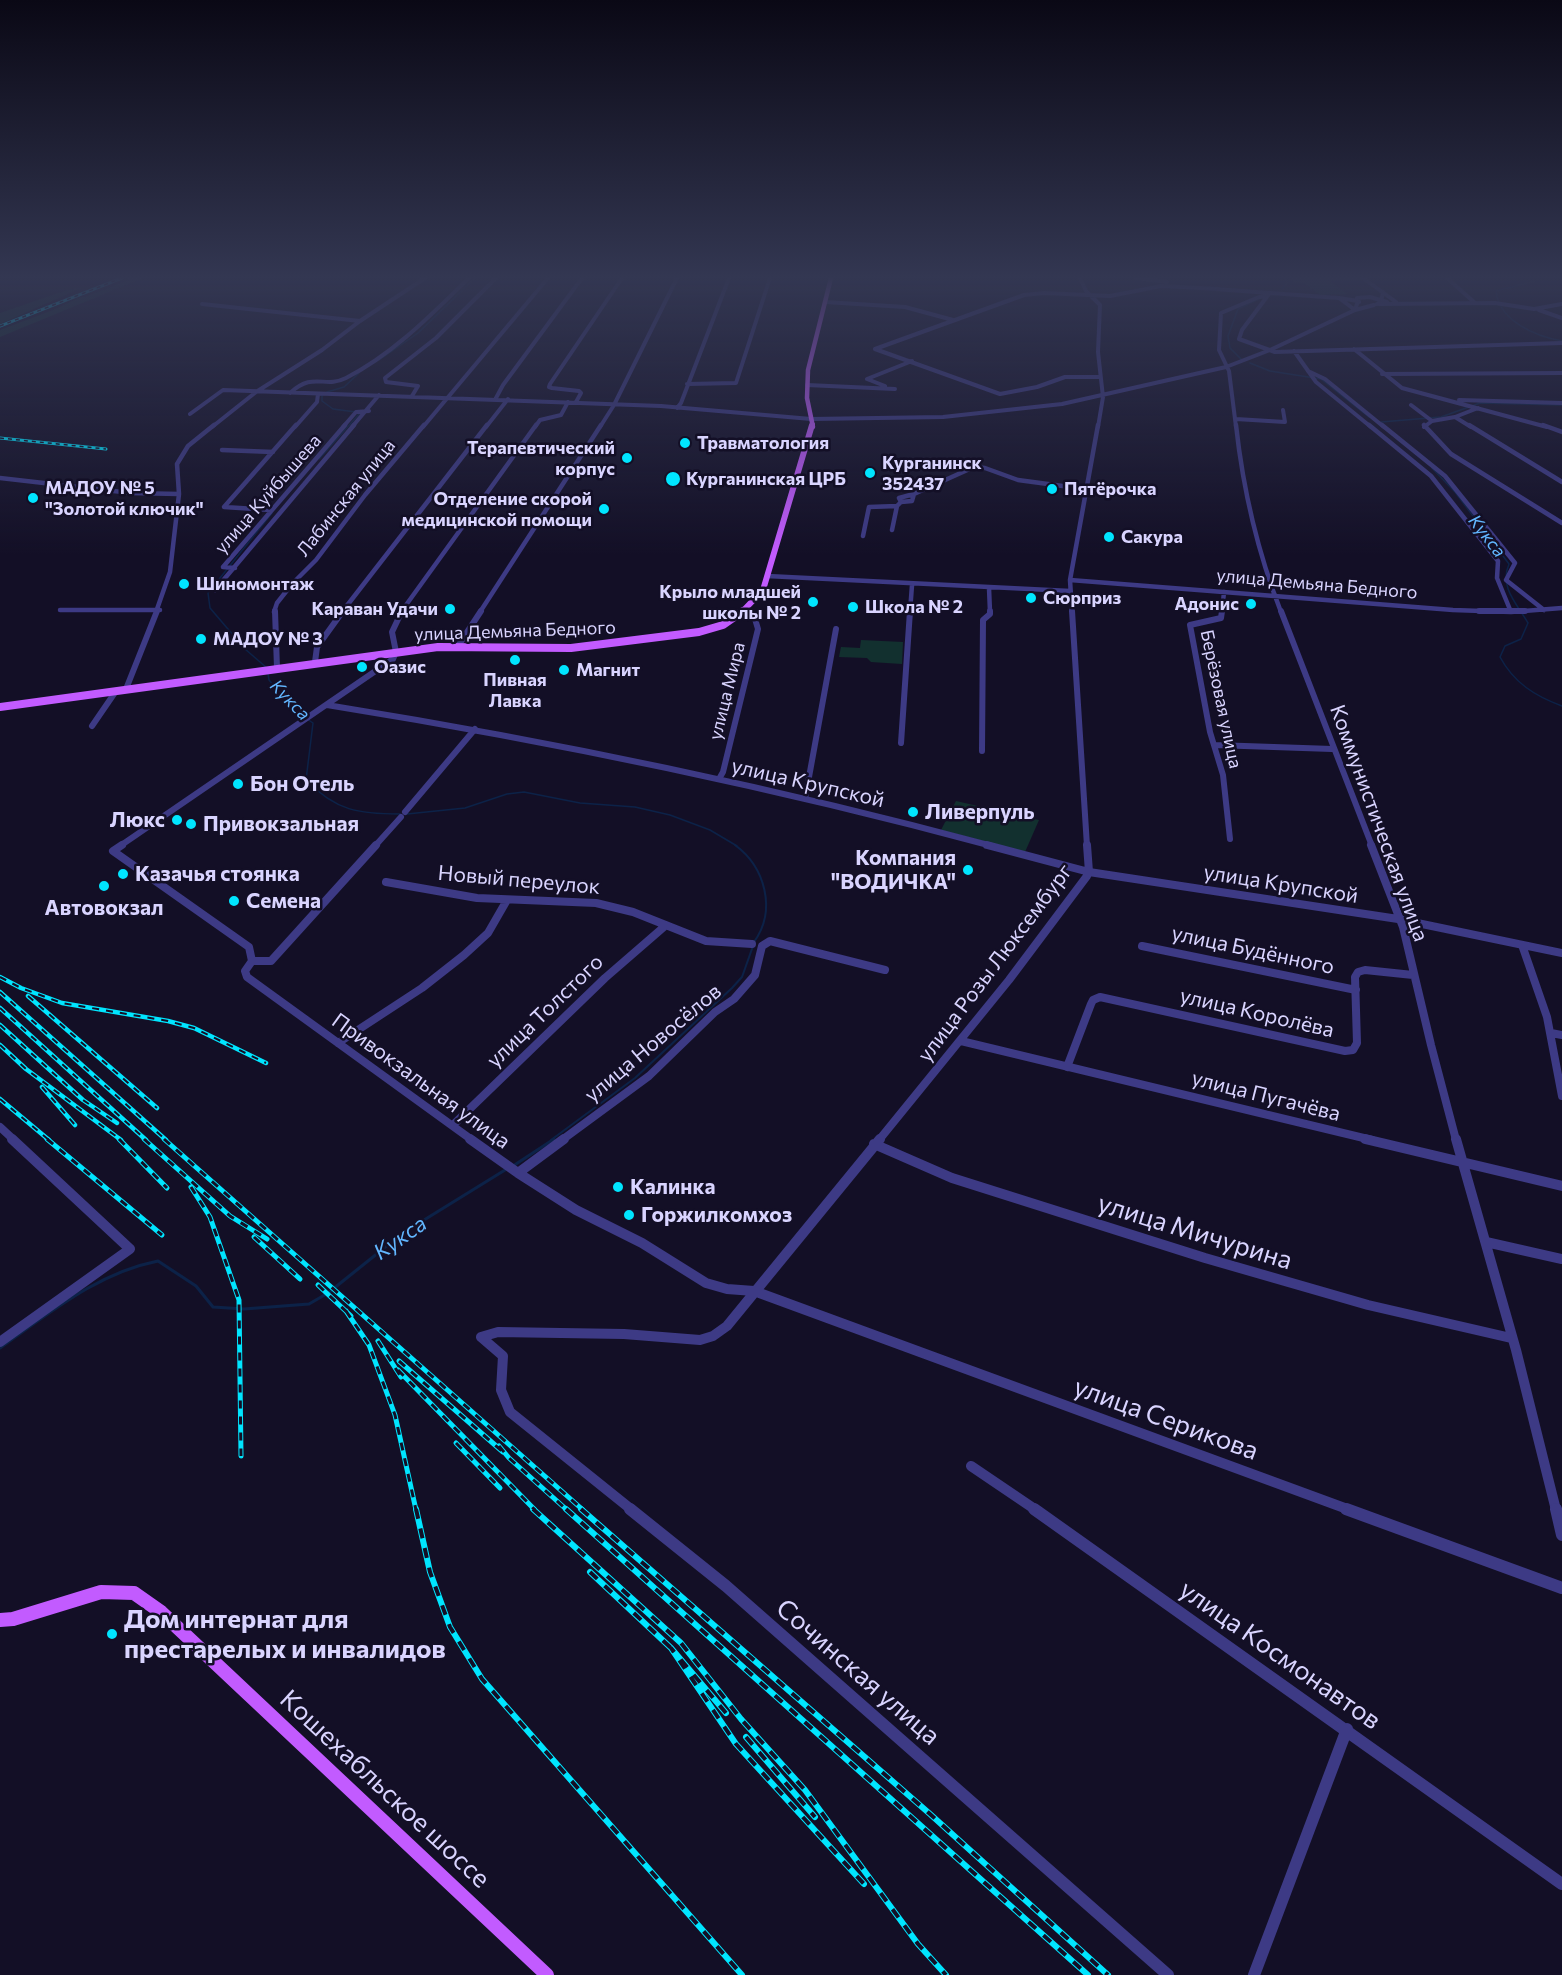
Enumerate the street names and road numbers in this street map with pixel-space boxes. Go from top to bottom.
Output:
street label: улица Куйбышева [210,430,326,558]
street label: Лабинская улица [292,435,400,561]
street label: улица Демьяна Бедного [1216,564,1418,604]
street label: улица Демьяна Бедного [414,617,616,645]
street label: Берёзовая улица [1196,628,1246,770]
street label: улица Мира [704,640,750,742]
street label: Коммунистическая улица [1324,701,1434,945]
street label: улица Крупской [729,753,887,813]
street label: улица Розы Люксембург [912,859,1078,1067]
street label: улица Крупской [1202,859,1360,909]
street label: Новый переулок [437,860,601,900]
street label: улица Будённого [1169,920,1337,980]
street label: улица Толстого [482,949,608,1073]
street label: улица Новосёлов [580,978,726,1108]
street label: улица Королёва [1178,983,1336,1043]
street label: Привокзальная улица [327,1008,515,1154]
street label: улица Пугачёва [1189,1065,1343,1127]
street label: улица Мичурина [1094,1188,1296,1276]
street label: улица Серикова [1070,1371,1262,1467]
street label: улица Космонавтов [1173,1574,1387,1736]
street label: Сочинская улица [770,1592,946,1752]
street label: Кошехабльское шоссе [274,1684,496,1894]

